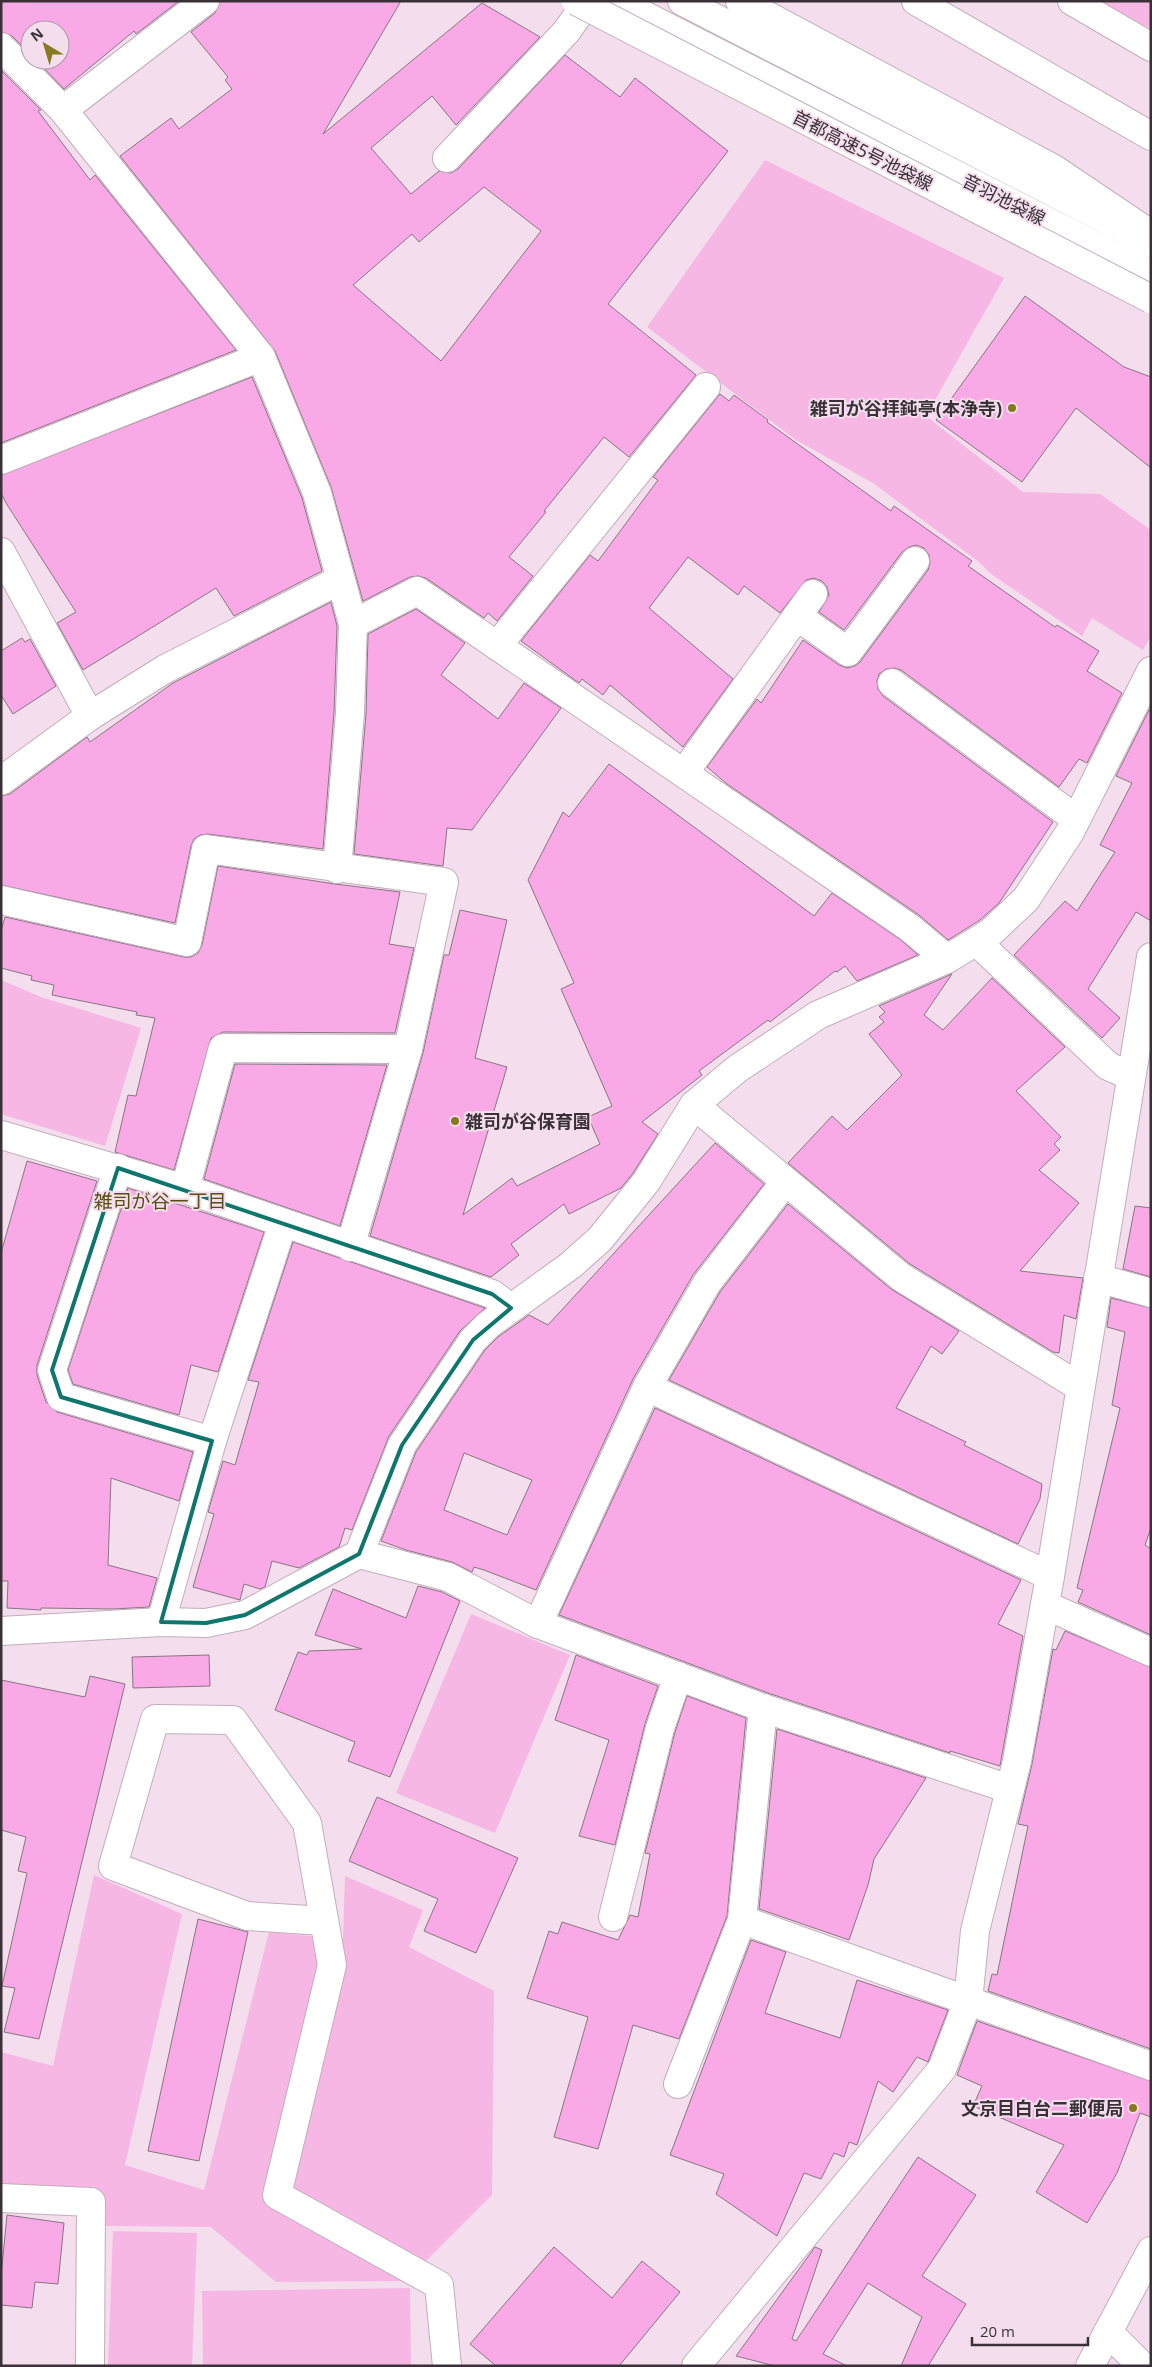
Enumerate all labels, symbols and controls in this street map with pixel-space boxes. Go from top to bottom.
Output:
north arrow [20,20,70,70]
text: N [26,23,47,45]
street label: 首都高速5号池袋線 [789,104,937,196]
street label: 音羽池袋線 [958,168,1050,230]
place label: 雑司が谷拝鈍亭(本浄寺) [810,396,1002,420]
marker: 雑司が谷拝鈍亭(本浄寺) [1006,402,1018,414]
place label: 雑司が谷保育園 [465,1109,591,1133]
marker: 雑司が谷保育園 [449,1115,461,1127]
district label: 雑司が谷一丁目 [93,1188,227,1214]
place label: 文京目白台二郵便局 [961,2096,1123,2120]
marker: 文京目白台二郵便局 [1127,2102,1139,2114]
scale bar [972,2314,1088,2346]
text: 20 m [980,2321,1015,2341]

